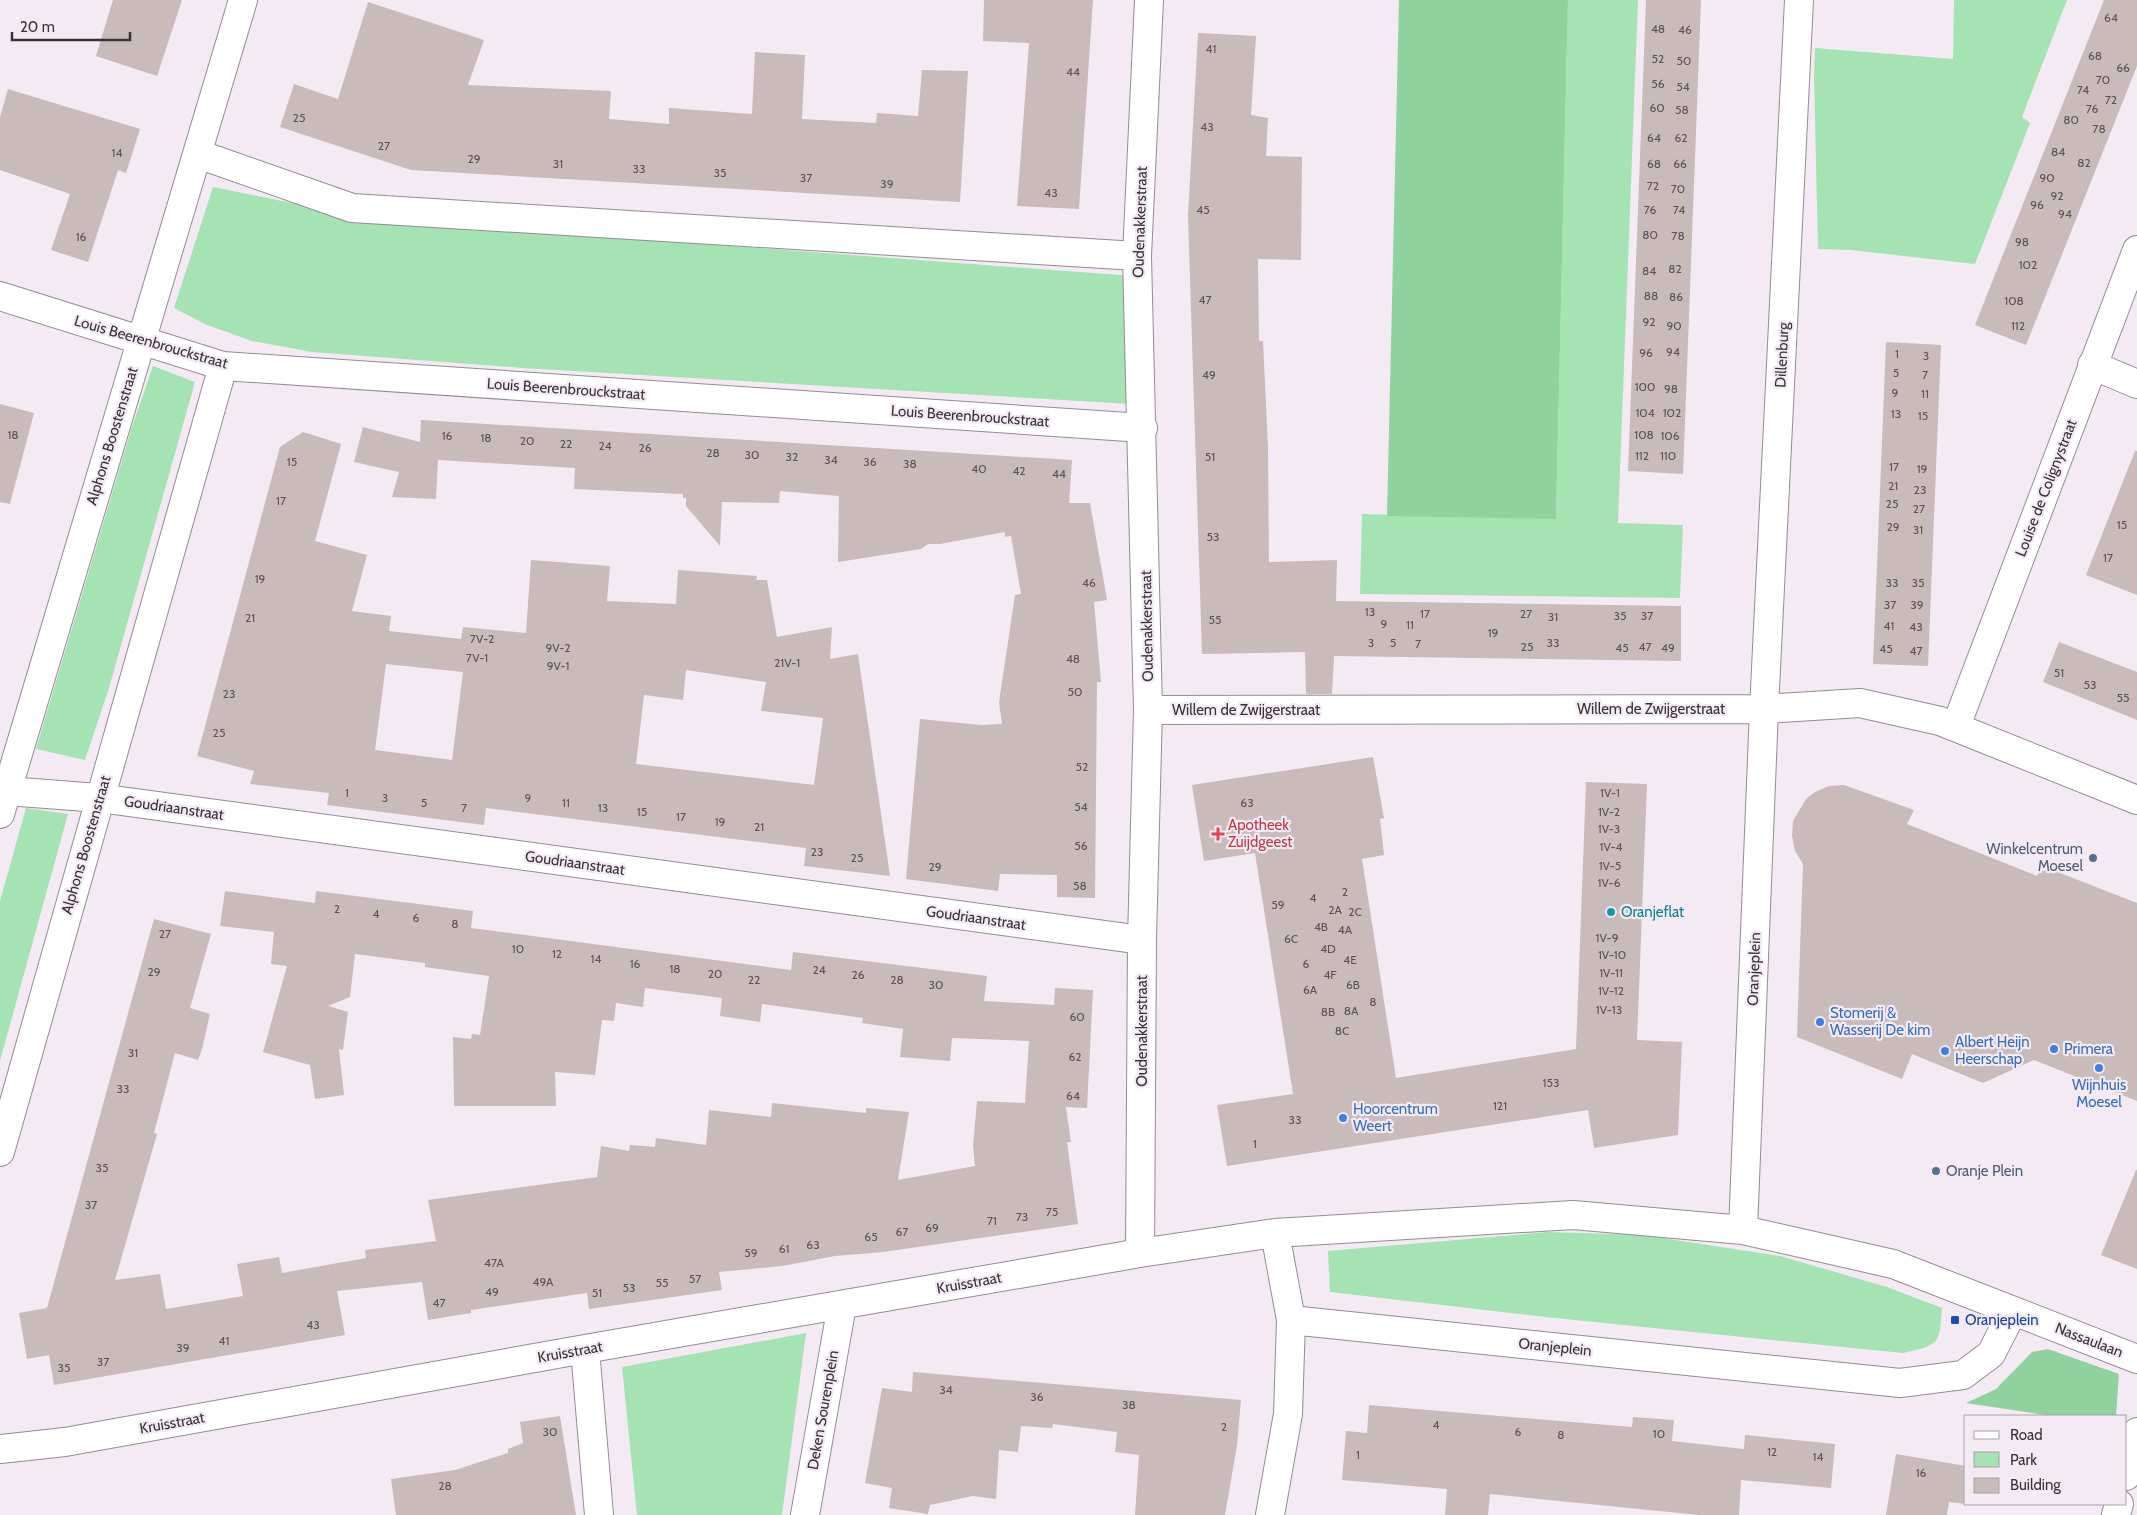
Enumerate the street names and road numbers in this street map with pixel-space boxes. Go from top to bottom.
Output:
street label: Oudenakkerstraat [1129,166,1151,278]
street label: Louis Beerenbrouckstraat [72,311,230,373]
street label: Dillenburg [1771,321,1793,388]
street label: Alphons Boostenstraat [82,365,142,507]
street label: Louis Beerenbrouckstraat [486,374,646,404]
street label: Louis Beerenbrouckstraat [890,401,1050,431]
street label: Louise de Colignystraat [2011,417,2081,559]
street label: Oudenakkerstraat [1137,570,1157,682]
street label: Willem de Zwijgerstraat [1577,700,1725,718]
street label: Willem de Zwijgerstraat [1172,701,1320,719]
street label: Alphons Boostenstraat [58,774,114,916]
street label: Goudriaanstraat [123,792,225,824]
street label: Goudriaanstraat [524,847,626,879]
street label: Goudriaanstraat [925,902,1027,934]
street label: Oranjeplein [1744,932,1764,1006]
street label: Oudenakkerstraat [1133,975,1151,1087]
street label: Kruisstraat [935,1268,1003,1298]
street label: Nassaulaan [2052,1319,2126,1361]
street label: Oranjeplein [1517,1334,1593,1360]
street label: Kruisstraat [536,1337,604,1367]
street label: Deken Sourenplein [804,1349,842,1471]
street label: Kruisstraat [138,1408,206,1438]

